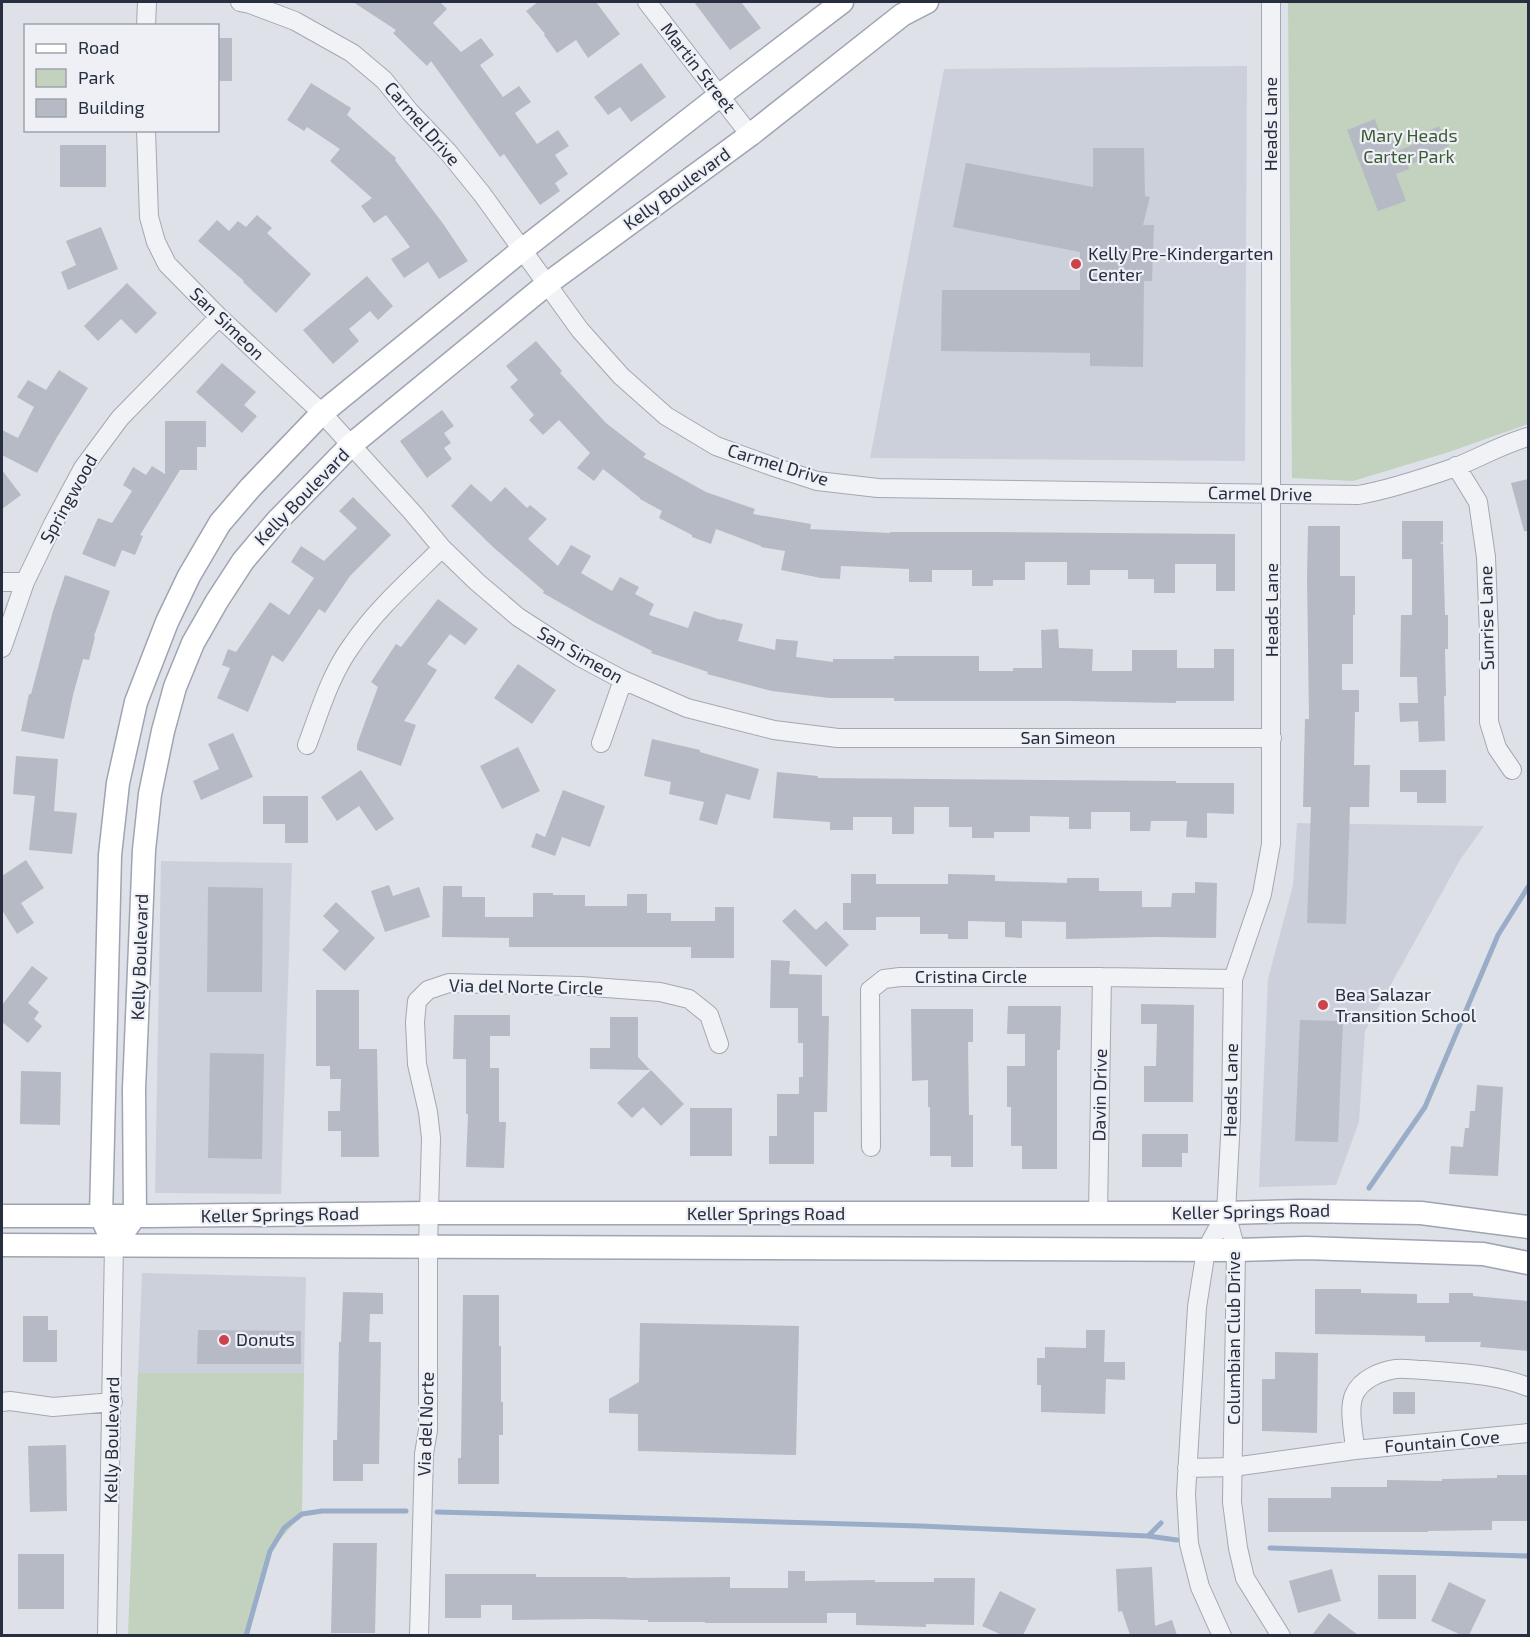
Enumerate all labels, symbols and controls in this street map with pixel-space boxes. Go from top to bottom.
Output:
street label: Martin Street [657,18,741,117]
legend [24,24,219,132]
text: Road [78,36,119,58]
text: Park [78,66,115,88]
street label: Carmel Drive [380,77,465,170]
street label: Heads Lane [1259,77,1281,171]
text: Building [78,96,145,118]
park label: Mary Heads Carter Park [1360,124,1458,167]
street label: Kelly Boulevard [619,142,734,234]
place label: Kelly Pre-Kindergarten Center [1088,242,1274,285]
marker: Kelly Pre-Kindergarten Center [1069,257,1083,271]
street label: San Simeon [186,282,270,364]
street label: Carmel Drive [725,438,831,490]
street label: Kelly Boulevard [249,443,353,550]
street label: Springwood [35,450,102,547]
street label: Carmel Drive [1208,481,1312,505]
street label: Heads Lane [1260,563,1282,657]
street label: Sunrise Lane [1474,566,1498,670]
street label: San Simeon [534,621,627,687]
street label: San Simeon [1020,726,1116,748]
street label: Kelly Boulevard [126,893,152,1021]
street label: Cristina Circle [915,965,1027,987]
street label: Via del Norte Circle [449,974,603,998]
place label: Bea Salazar Transition School [1335,983,1477,1026]
marker: Bea Salazar Transition School [1316,998,1330,1012]
street label: Heads Lane [1218,1043,1242,1137]
street label: Davin Drive [1087,1048,1111,1142]
street label: Keller Springs Road [1171,1199,1330,1223]
street label: Keller Springs Road [200,1202,359,1226]
street label: Keller Springs Road [687,1202,845,1224]
street label: Columbian Club Drive [1222,1251,1244,1425]
place label: Donuts [236,1328,295,1350]
marker: Donuts [217,1333,231,1347]
street label: Via del Norte [412,1371,438,1477]
street label: Kelly Boulevard [99,1376,123,1504]
street label: Fountain Cove [1383,1425,1500,1457]

